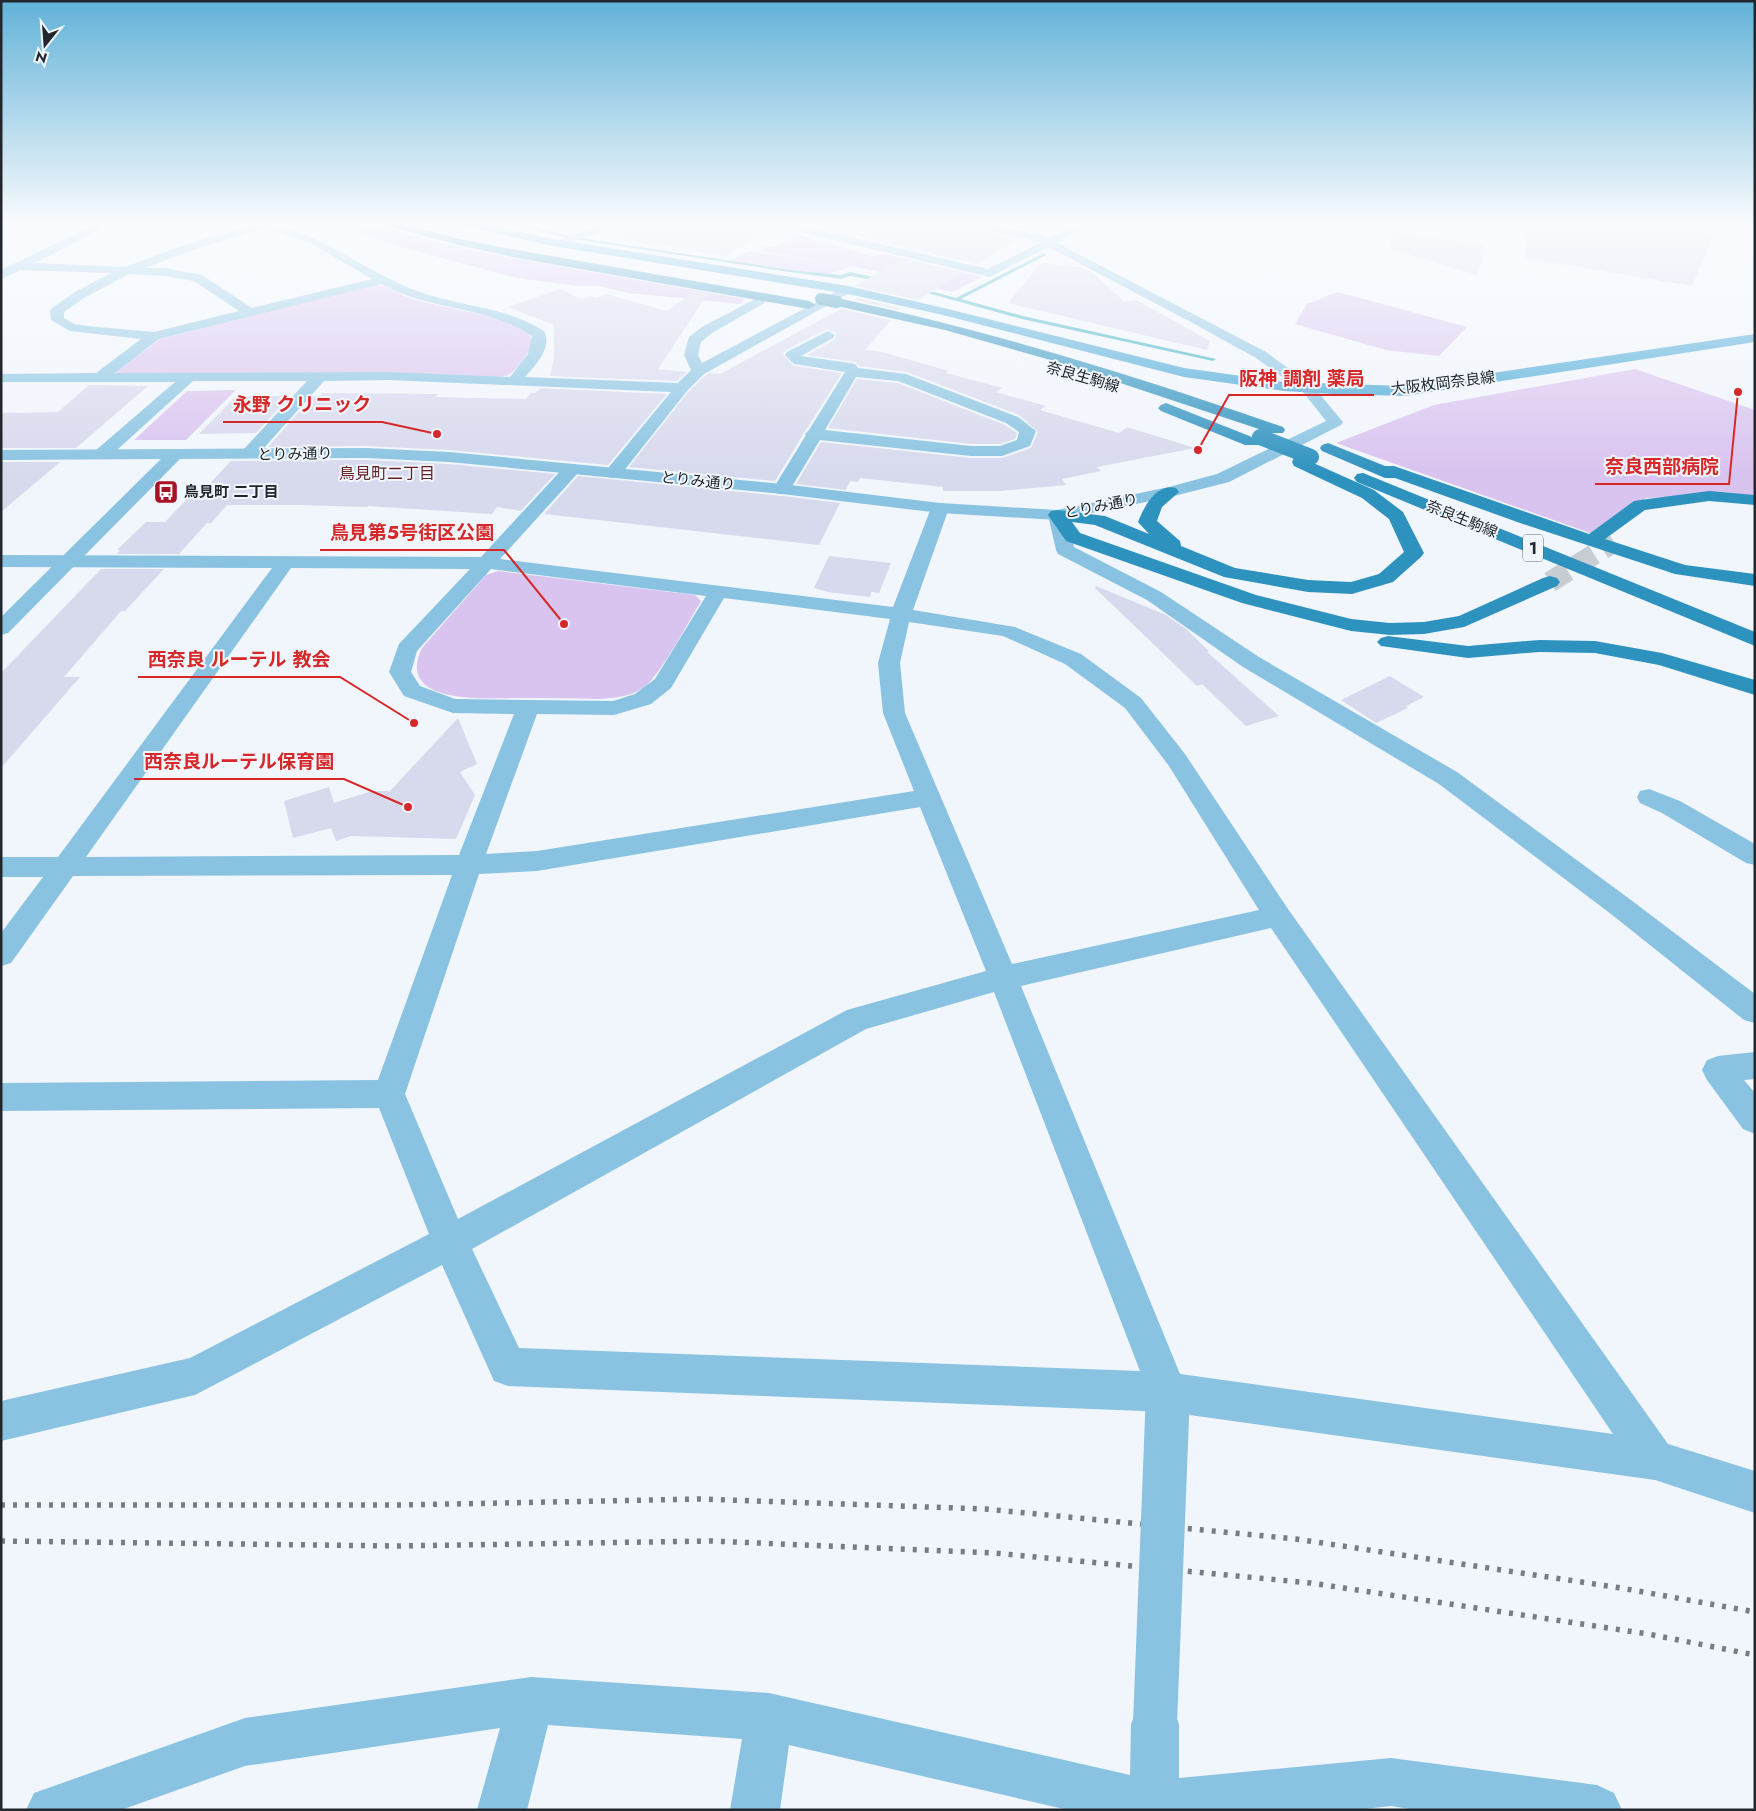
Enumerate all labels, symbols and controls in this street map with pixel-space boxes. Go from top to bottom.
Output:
north arrow [20,20,70,70]
text: N [33,46,49,69]
street label: 奈良生駒線 [1044,356,1122,398]
callout: 阪神 調剤 薬局 [1229,361,1374,395]
text: 阪神 調剤 薬局 [1239,365,1365,392]
street label: 大阪枚岡奈良線 [1390,366,1496,400]
callout: 永野 クリニック [223,388,382,422]
text: 永野 クリニック [233,391,371,418]
street label: とりみ通り [257,442,333,466]
callout: 奈良西部病院 [1595,450,1729,484]
text: 奈良西部病院 [1605,453,1719,480]
district label: 鳥見町二丁目 [339,462,435,485]
street label: とりみ通り [660,466,736,496]
bus stop icon: 鳥見町 二丁目 [153,479,179,505]
place label: 鳥見町 二丁目 [184,481,279,503]
street label: とりみ通り [1062,488,1140,524]
street label: 奈良生駒線 [1423,495,1501,543]
callout: 鳥見第5号街区公園 [320,516,504,550]
text: 鳥見第5号街区公園 [330,519,494,546]
road number: 1 [1523,534,1543,562]
callout: 西奈良 ルーテル 教会 [138,643,340,677]
text: 西奈良 ルーテル 教会 [148,646,330,673]
callout: 西奈良ルーテル保育園 [134,745,344,779]
text: 西奈良ルーテル保育園 [144,748,334,775]

